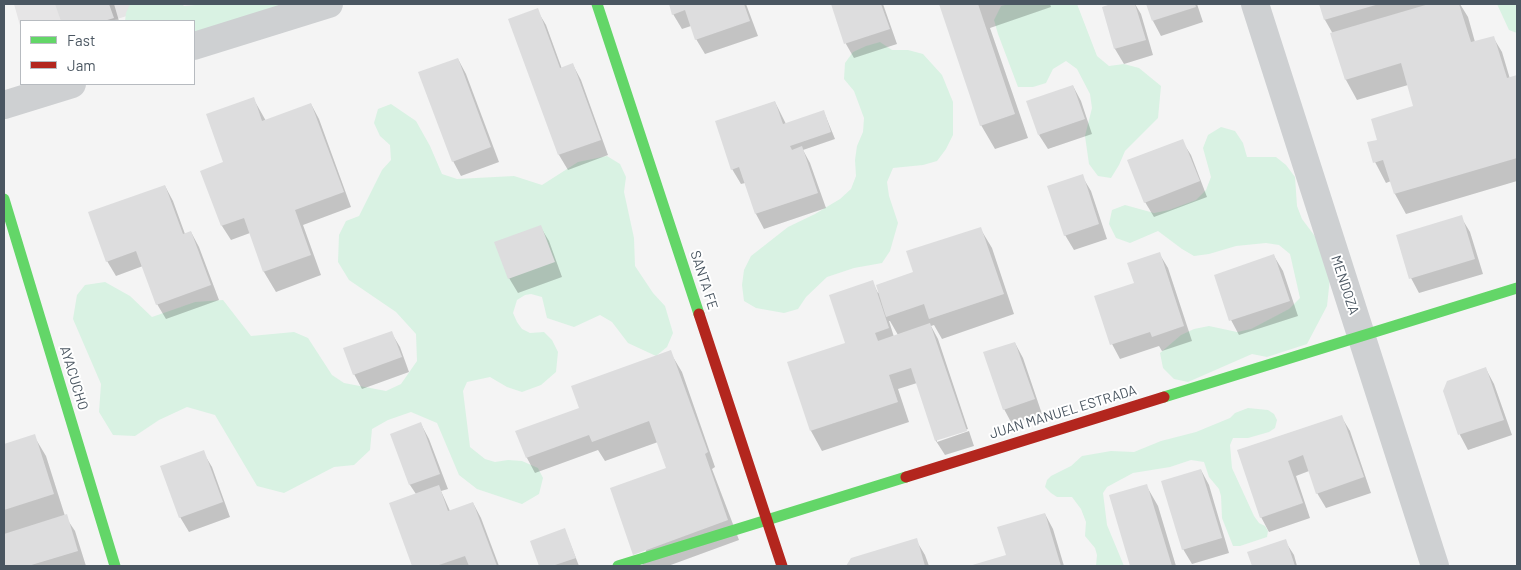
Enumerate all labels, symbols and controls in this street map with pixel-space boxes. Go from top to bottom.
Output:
legend [20,20,195,85]
text: Fast [67,31,95,49]
text: Jam [67,56,96,74]
street label: SANTA FE [687,248,721,312]
street label: MENDOZA [1328,253,1362,317]
street label: AYACUCHO [56,344,92,412]
street label: JUAN MANUEL ESTRADA [987,382,1139,442]

